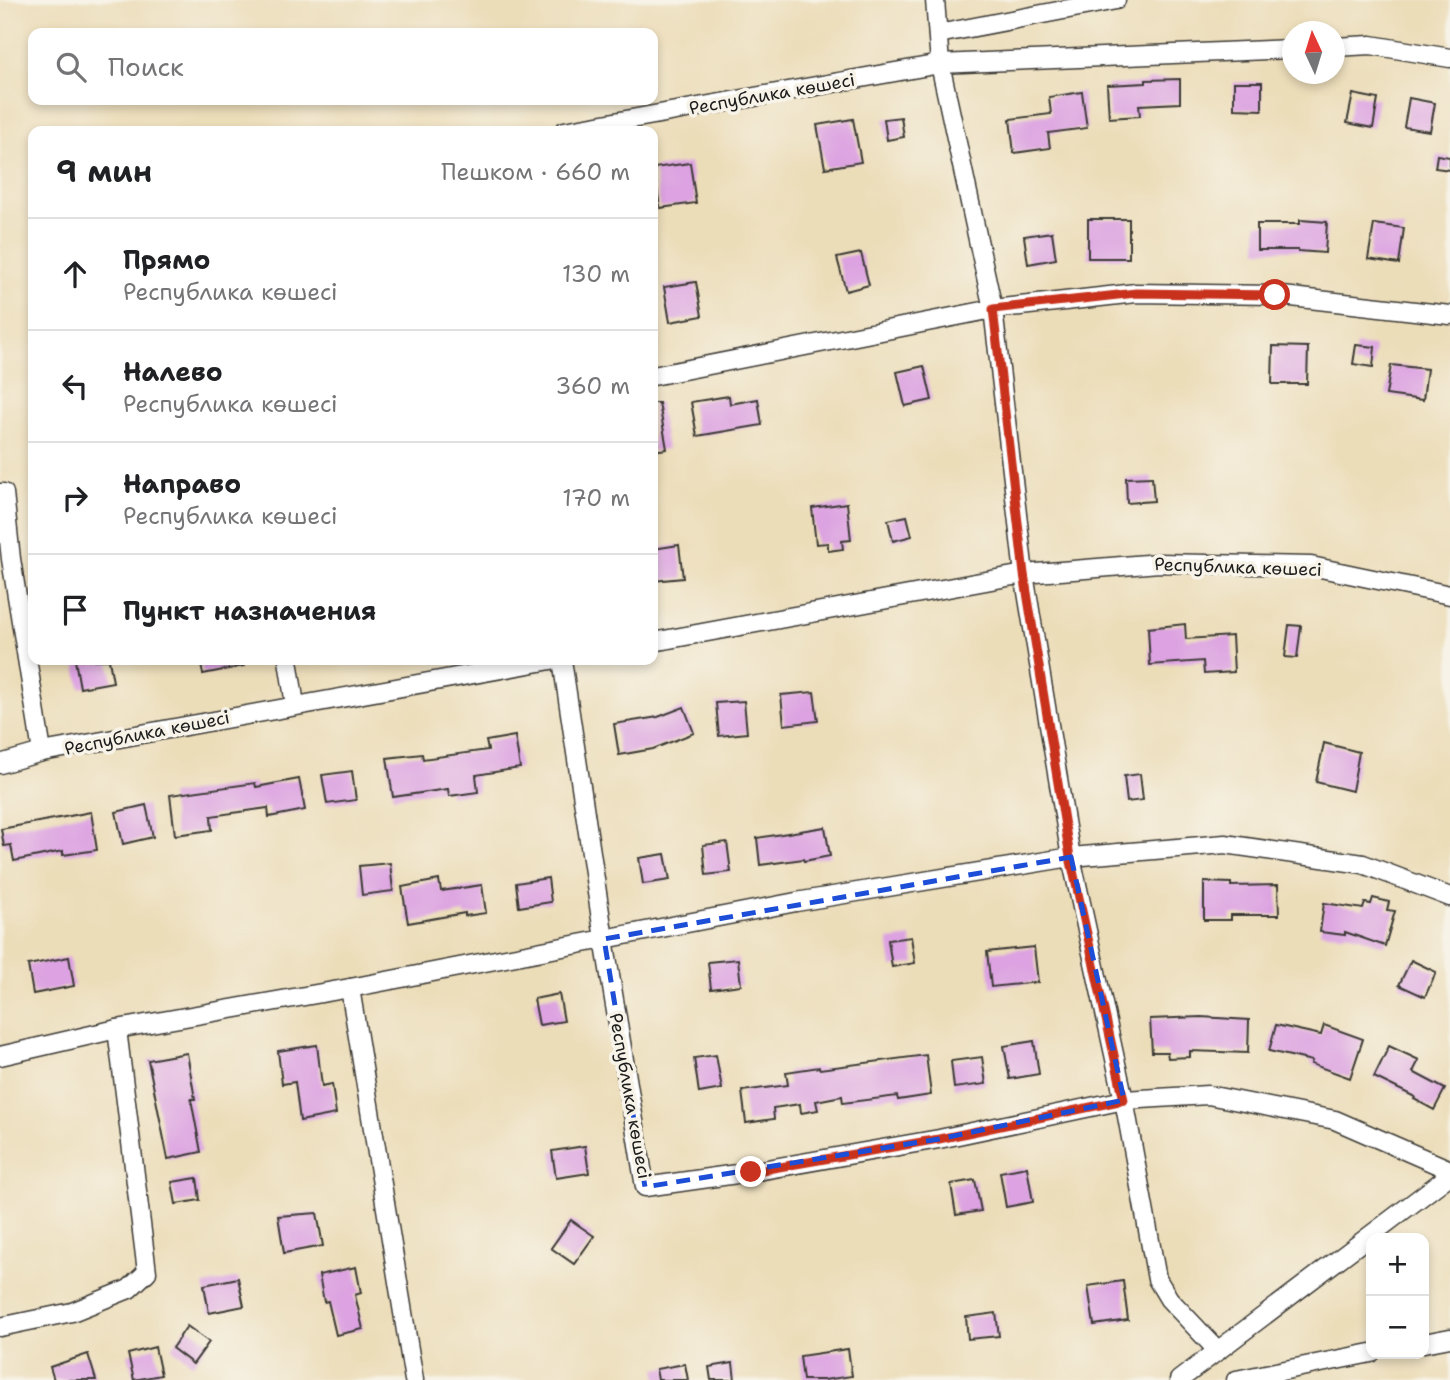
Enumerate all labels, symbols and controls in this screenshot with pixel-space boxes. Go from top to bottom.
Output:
north arrow [1282,21,1345,84]
search box [28,28,658,105]
icon: search [52,48,90,86]
text: Поиск [108,49,184,84]
street label: Республика көшесі [687,68,857,120]
text: 9 мин [56,151,152,192]
text: Пешком · 660 m [441,157,630,187]
text: Прямо [123,242,211,277]
icon: ahead [56,255,94,293]
text: 130 m [562,259,630,289]
text: Республика көшесі [123,277,338,307]
route start [1259,279,1290,310]
text: Налево [123,354,223,389]
icon: left [56,367,94,405]
text: 360 m [555,371,630,401]
text: Республика көшесі [123,389,338,419]
text: Направо [123,466,241,501]
icon: right [56,479,94,517]
text: 170 m [562,483,630,513]
text: Республика көшесі [123,501,338,531]
street label: Республика көшесі [1154,552,1322,582]
icon: arrive [56,591,94,629]
text: Пункт назначения [123,593,376,628]
street label: Республика көшесі [62,705,232,761]
street label: Республика көшесі [604,1011,656,1181]
route end [735,1156,766,1187]
map controls [1366,1233,1429,1359]
button: + [1366,1233,1429,1296]
button: − [1366,1296,1429,1359]

